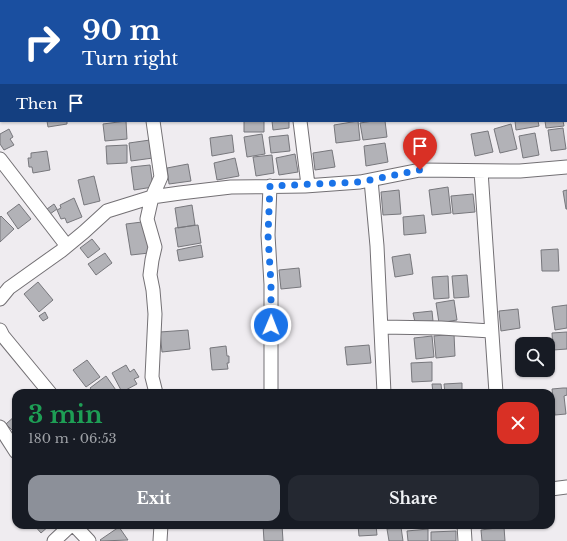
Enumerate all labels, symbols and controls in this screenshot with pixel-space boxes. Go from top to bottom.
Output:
text: 90 m [82,13,160,48]
icon: right [16,16,68,68]
text: Turn right [82,48,178,70]
icon: arrive [65,92,87,114]
text: Then [16,94,57,113]
pin [403,129,437,170]
icon: arrive [409,135,431,157]
position arrow [250,304,292,346]
map controls [515,337,555,377]
button: search [515,337,555,377]
text: 3 min [28,400,102,429]
button: close [497,402,539,444]
text: 180 m · 06:53 [28,430,117,447]
button: Exit [28,475,280,521]
button: Share [288,475,539,521]

